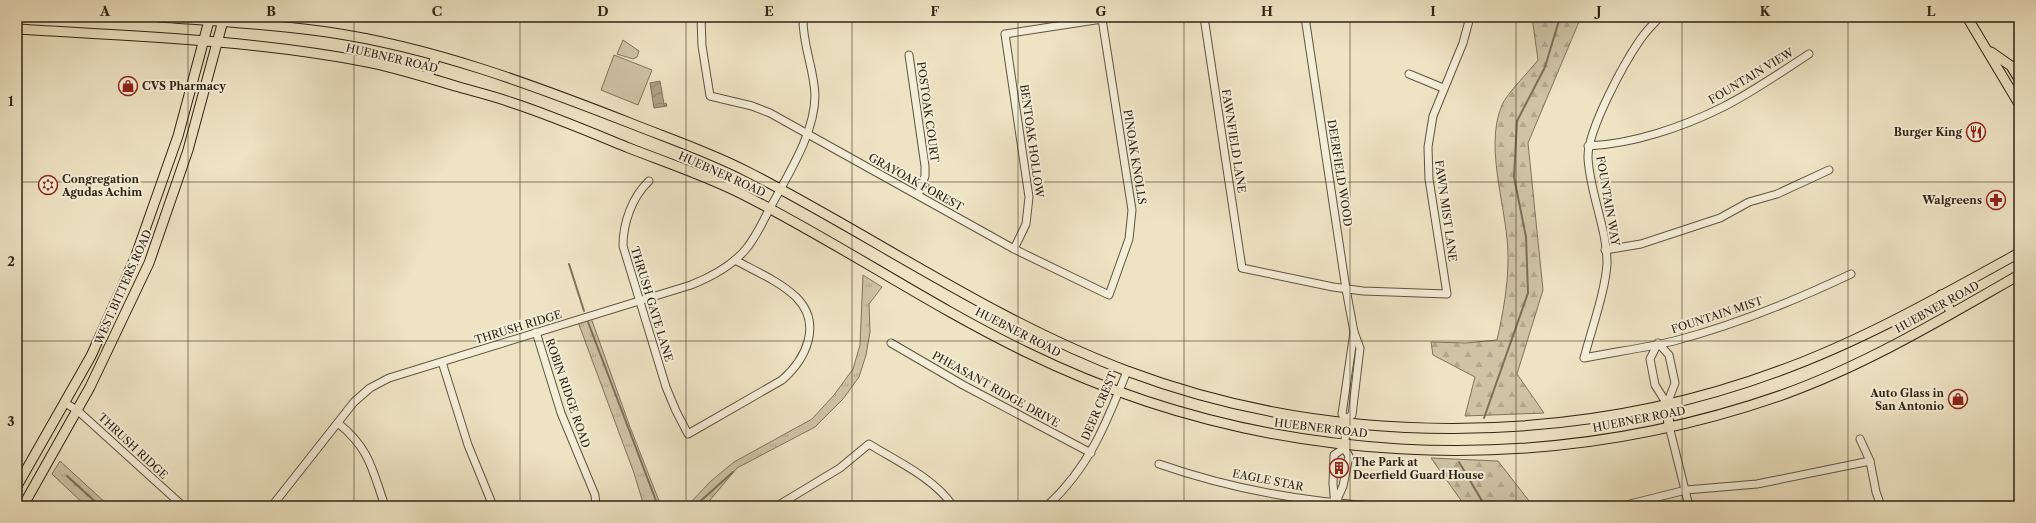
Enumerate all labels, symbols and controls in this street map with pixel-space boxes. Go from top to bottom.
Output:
text: A [99,3,111,19]
text: B [266,3,276,19]
text: C [432,3,442,19]
text: D [597,3,609,19]
text: E [764,3,774,19]
text: F [931,3,940,19]
text: G [1095,3,1107,19]
text: H [1261,3,1273,19]
text: I [1430,3,1436,19]
text: J [1594,3,1602,19]
text: K [1760,3,1771,19]
text: L [1927,3,1936,19]
street label: HUEBNER ROAD [345,41,439,75]
street label: FOUNTAIN VIEW [1706,45,1797,107]
street label: POSTOAK COURT [914,61,942,164]
shop icon: CVS Pharmacy [117,75,139,97]
place label: CVS Pharmacy [142,79,226,93]
street label: BENTOAK HOLLOW [1017,83,1047,200]
street label: FAWNFIELD LANE [1219,88,1249,194]
text: 1 [8,93,14,109]
street label: PINOAK KNOLLS [1121,108,1149,206]
street label: DEERFIELD WOOD [1325,118,1355,228]
restaurant icon: Burger King [1965,121,1987,143]
place label: Burger King [1894,125,1963,139]
street label: HUEBNER ROAD [676,148,768,200]
street label: GRAYOAK FOREST [866,150,967,214]
street label: FOUNTAIN WAY [1593,155,1623,247]
street label: FAWN MIST LANE [1432,159,1460,263]
place label: Congregation Agudas Achim [61,172,142,199]
synagogue icon: Congregation Agudas Achim [37,174,59,196]
pharmacy icon: Walgreens [1985,189,2007,211]
place label: Walgreens [1921,193,1982,207]
street label: WEST BITTERS ROAD [91,227,155,348]
street label: THRUSH GATE LANE [628,245,676,364]
text: 2 [7,253,15,269]
street label: HUEBNER ROAD [1892,278,1982,336]
street label: FOUNTAIN MIST [1669,293,1765,336]
street label: HUEBNER ROAD [973,304,1063,360]
street label: THRUSH RIDGE [473,307,564,347]
street label: ROBIN RIDGE ROAD [543,336,593,450]
street label: PHEASANT RIDGE DRIVE [930,348,1063,430]
street label: DEER CREST [1078,369,1120,443]
place label: Auto Glass in San Antonio [1869,386,1944,413]
shop icon: Auto Glass in San Antonio [1947,388,1969,410]
street label: HUEBNER ROAD [1591,403,1687,435]
street label: THRUSH RIDGE [95,410,171,482]
text: 3 [7,413,15,429]
street label: HUEBNER ROAD [1273,415,1369,441]
place label: The Park at Deerfield Guard House [1353,455,1484,482]
building icon: The Park at Deerfield Guard House [1328,457,1350,479]
street label: EAGLE STAR [1231,466,1306,494]

